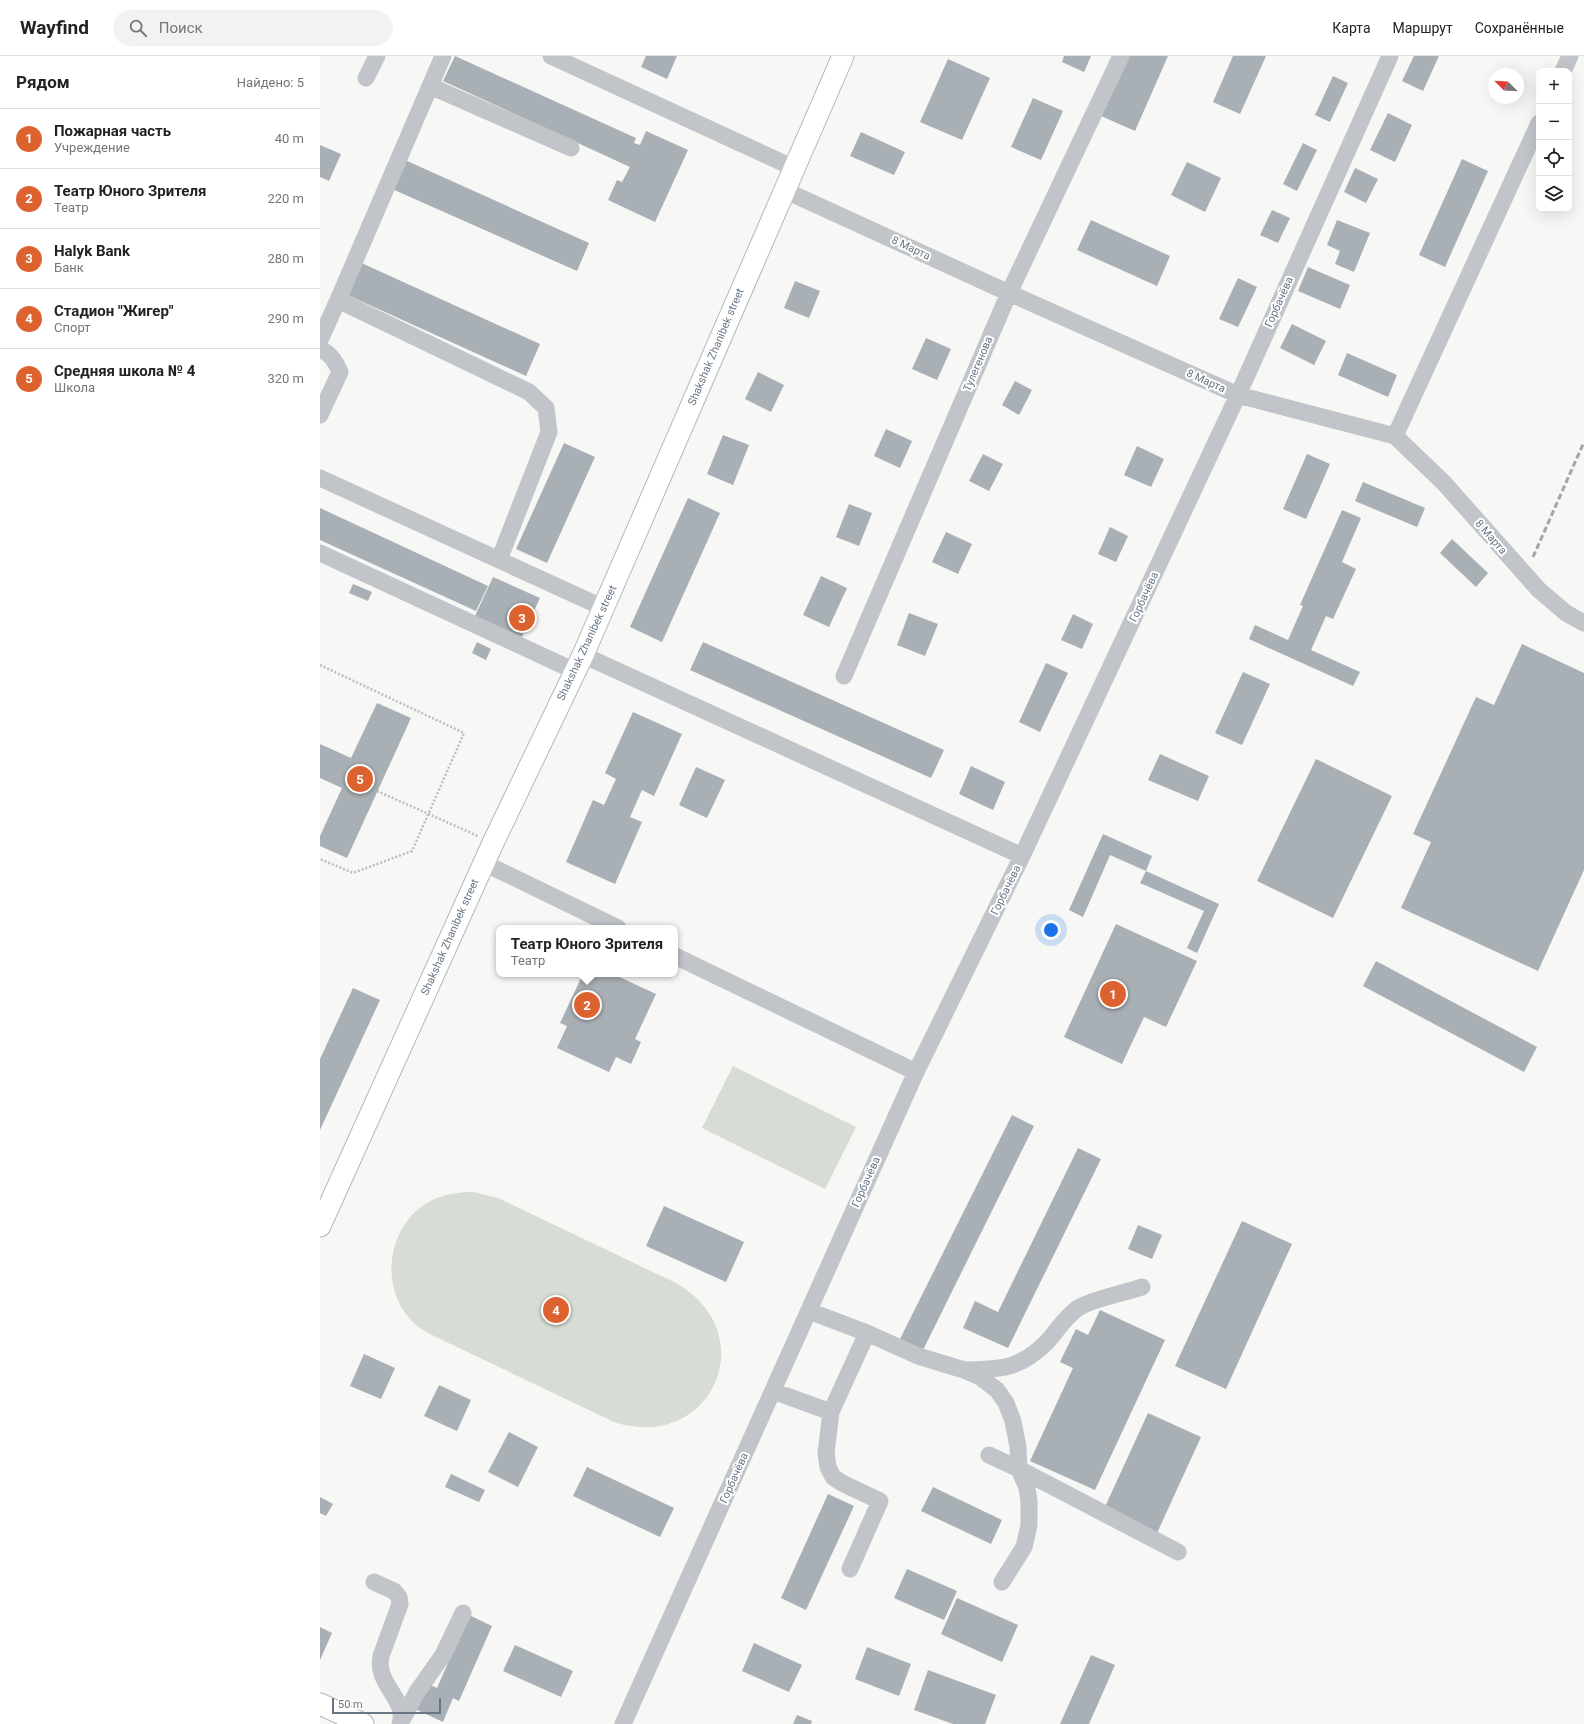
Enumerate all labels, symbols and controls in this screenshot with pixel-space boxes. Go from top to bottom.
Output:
search box [113,10,393,46]
text: Wayfind [20,16,89,39]
icon: search [127,17,149,39]
text: Поиск [159,19,203,37]
text: Карта [1332,20,1371,36]
text: Маршрут [1393,20,1453,36]
text: Сохранённые [1475,20,1564,36]
north arrow [1488,68,1524,104]
map controls [1536,68,1572,212]
button: + [1536,68,1572,104]
text: Рядом [16,72,70,92]
text: Найдено: 5 [237,75,304,90]
button: − [1536,104,1572,140]
text: Пожарная часть [54,122,171,140]
text: 1 [25,131,33,146]
text: 40 m [275,131,304,146]
text: Учреждение [54,140,130,155]
button: locate [1536,140,1572,176]
button: layers [1536,176,1572,212]
text: Театр Юного Зрителя [54,182,206,200]
text: 2 [25,191,33,206]
text: 220 m [267,191,304,206]
text: Театр [54,200,89,215]
street label: 8 Марта [889,233,933,263]
text: Halyk Bank [54,242,130,260]
text: 3 [25,251,33,266]
text: 280 m [267,251,304,266]
text: Банк [54,260,84,275]
street label: Горбачёва [1262,275,1296,329]
street label: Shakshak Zhanibek street [685,286,747,408]
text: Стадион "Жигер" [54,302,173,320]
text: 4 [25,311,33,326]
text: 290 m [267,311,304,326]
text: Спорт [54,320,90,335]
street label: Тулегенова [961,334,995,394]
text: Средняя школа № 4 [54,362,195,380]
street label: 8 Марта [1184,367,1228,395]
text: 5 [25,371,33,386]
text: 320 m [267,371,304,386]
text: Школа [54,380,95,395]
street label: 8 Марта [1473,517,1510,557]
street label: Горбачёва [1127,570,1161,624]
street label: Shakshak Zhanibek street [554,583,620,703]
pin: 3 [509,603,535,633]
pin: 5 [347,764,373,794]
street label: Горбачёва [988,863,1024,917]
street label: Shakshak Zhanibek street [418,876,482,997]
your location [1041,920,1061,940]
popup [496,925,678,977]
text: Театр Юного Зрителя [511,935,663,953]
text: Театр [511,953,545,968]
pin: 1 [1100,979,1126,1009]
pin: 2 [574,990,600,1020]
street label: Горбачёва [849,1155,883,1209]
pin: 4 [543,1295,569,1325]
street label: Горбачёва [717,1451,751,1505]
scale bar [332,1696,441,1715]
text: 50 m [338,1698,363,1711]

